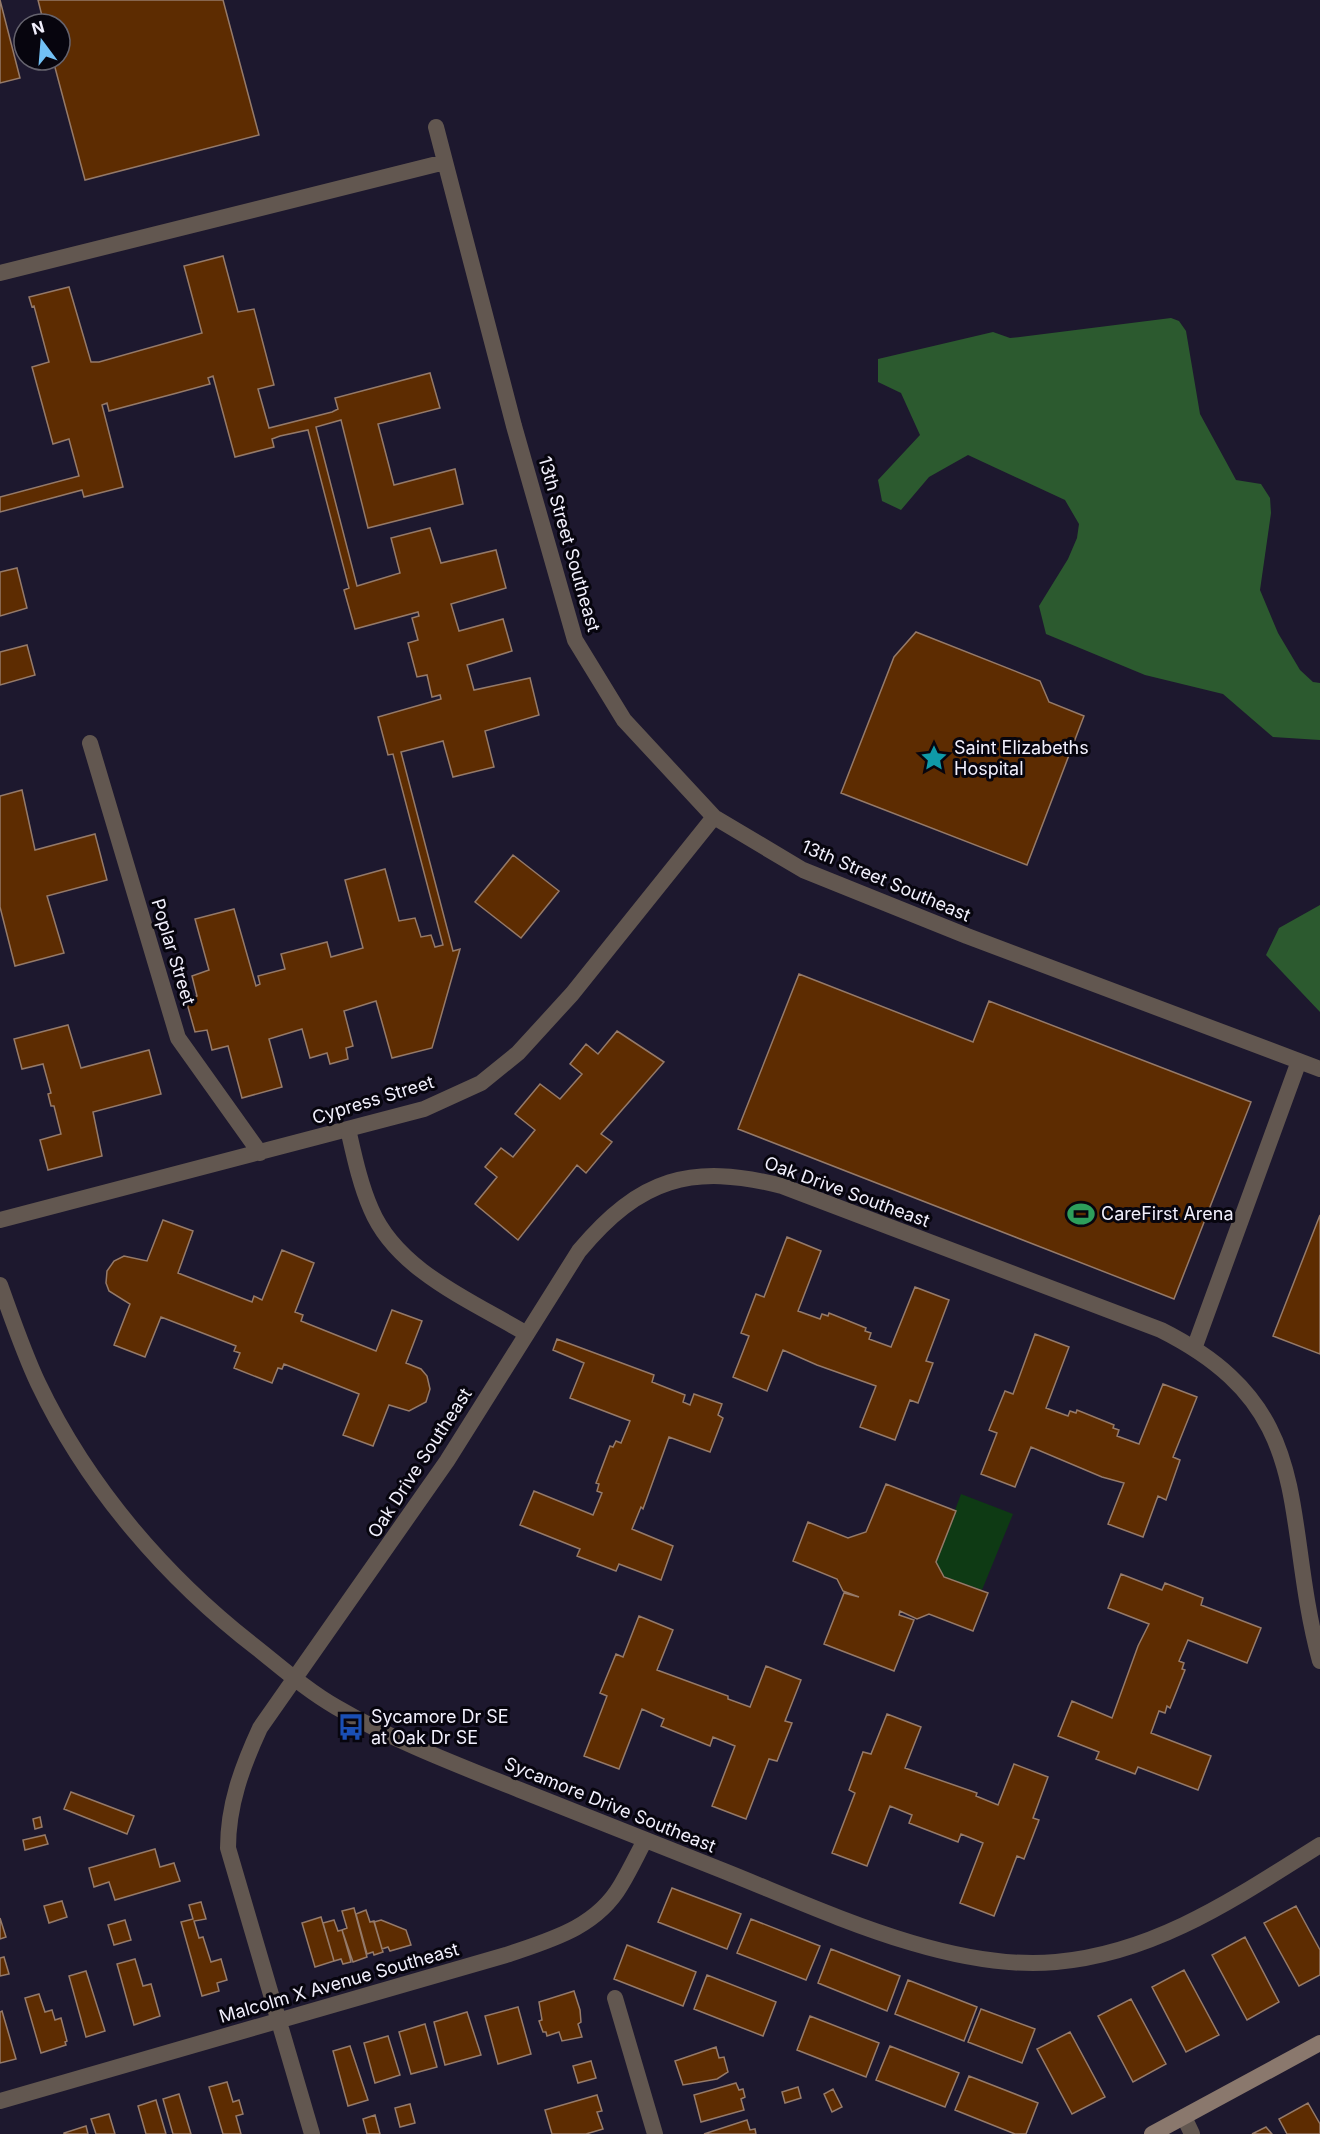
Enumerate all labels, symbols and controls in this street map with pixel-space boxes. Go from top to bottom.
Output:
north arrow [12,12,72,72]
text: N [29,16,46,39]
street label: 13th Street Southeast [534,454,605,634]
place label: Saint Elizabeths Hospital [954,737,1089,779]
place icon: Saint Elizabeths Hospital [919,743,949,773]
street label: 13th Street Southeast [799,835,974,926]
street label: Poplar Street [147,896,200,1008]
street label: Cypress Street [309,1071,436,1128]
street label: Oak Drive Southeast [762,1152,933,1231]
sports icon: CareFirst Arena [1066,1199,1096,1229]
place label: CareFirst Arena [1101,1203,1234,1224]
street label: Oak Drive Southeast [363,1384,476,1542]
place label: Sycamore Dr SE at Oak Dr SE [371,1706,509,1748]
bus stop icon: Sycamore Dr SE at Oak Dr SE [336,1712,366,1742]
street label: Sycamore Drive Southeast [502,1752,719,1857]
street label: Malcolm X Avenue Southeast [217,1938,461,2027]

